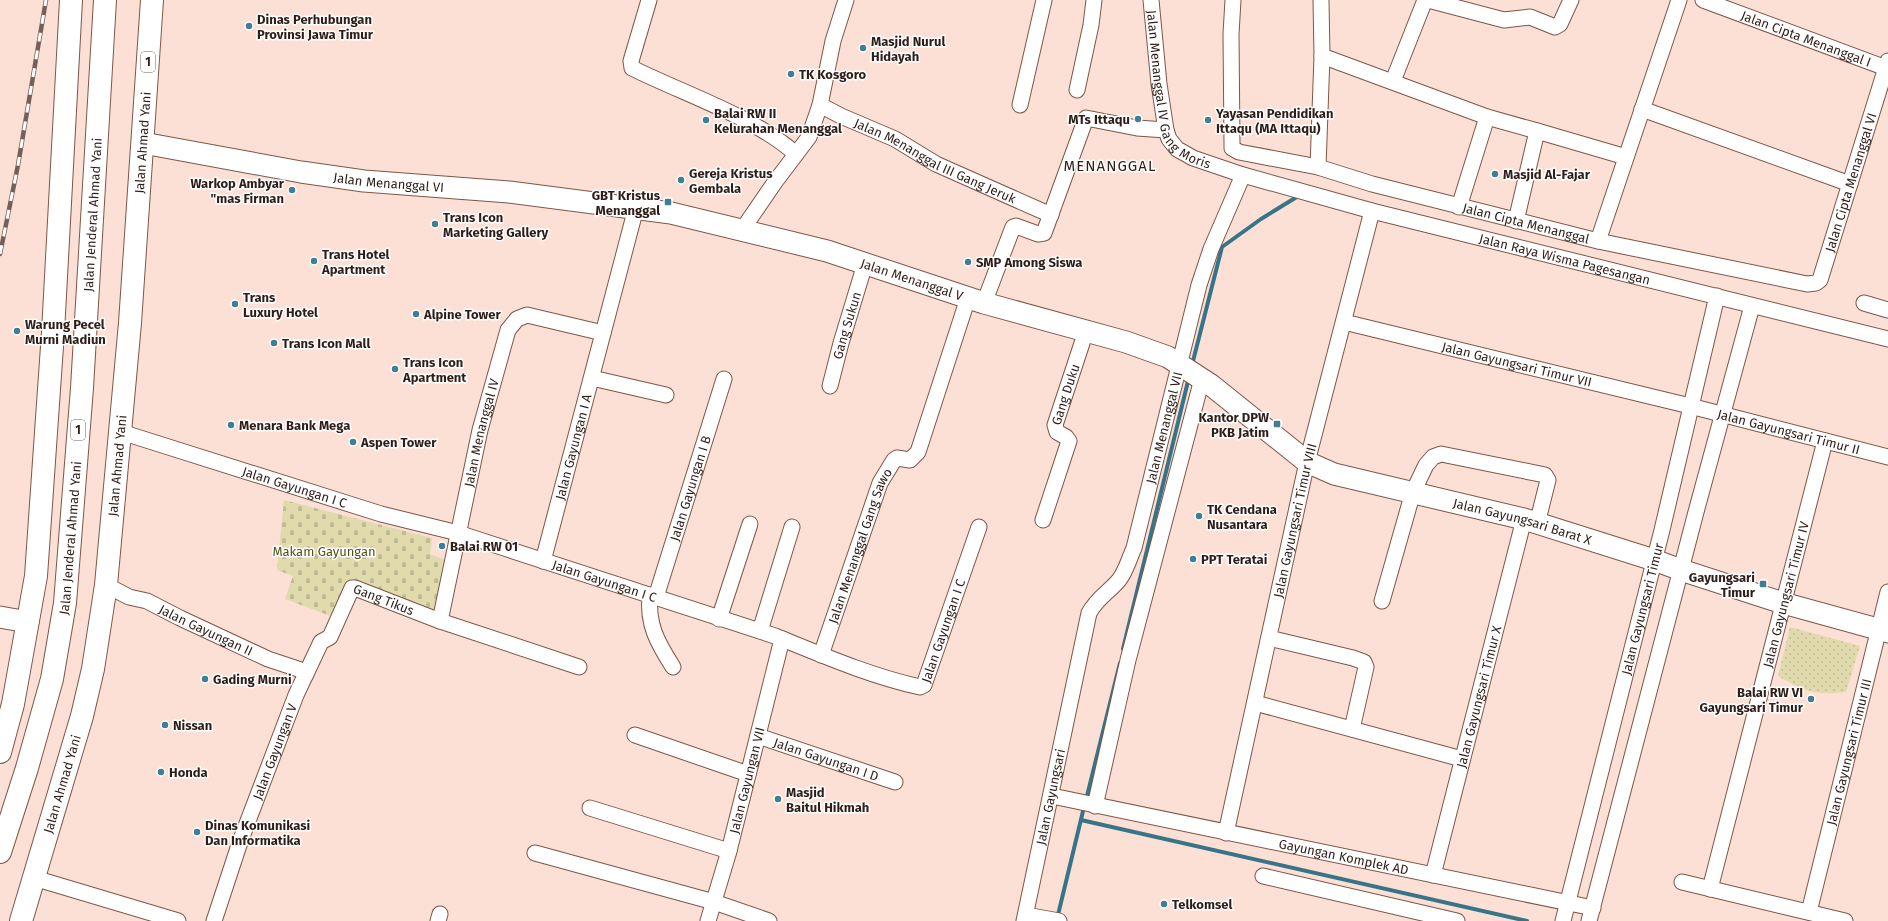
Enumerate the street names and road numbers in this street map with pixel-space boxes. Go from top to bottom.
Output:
street label: Jalan Cipta Menanggal I [1739,8,1873,70]
street label: Jalan Menanggal IV Gang Moris [1144,9,1213,172]
road number: 1 [141,52,155,72]
street label: Jalan Ahmad Yani [132,91,154,194]
street label: Jalan Cipta Menanggal VI [1822,111,1879,254]
street label: Jalan Menanggal III Gang Jeruk [852,115,1018,207]
street label: Jalan Jenderal Ahmad Yani [81,137,105,292]
street label: Jalan Menanggal VI [332,170,444,195]
street label: Jalan Cipta Menanggal [1461,200,1591,247]
street label: Jalan Raya Wisma Pagesangan [1478,231,1652,288]
street label: Jalan Menanggal V [859,256,966,304]
street label: Gang Sukun [830,290,864,361]
street label: Jalan Gayungsari Timur VII [1440,339,1593,390]
street label: Gang Duku [1049,362,1083,427]
street label: Jalan Menanggal VII [1143,370,1185,485]
street label: Jalan Menanggal IV [461,376,502,488]
street label: Jalan Gayungan I A [552,392,595,502]
street label: Jalan Gayungsari Timur II [1716,406,1862,457]
street label: Jalan Ahmad Yani [105,414,130,517]
road number: 1 [71,420,85,440]
street label: Jalan Gayungan I B [667,434,714,543]
street label: Jalan Gayungsari Timur VIII [1271,442,1320,599]
street label: Jalan Jenderal Ahmad Yani [56,461,84,616]
street label: Jalan Gayungan I C [240,464,349,511]
street label: Jalan Menanggal Gang Sawo [825,466,895,625]
street label: Jalan Gayungsari Barat X [1451,495,1593,548]
street label: Jalan Gayungsari Timur IV [1760,519,1812,669]
street label: Jalan Gayungsari Timur [1619,541,1666,677]
street label: Jalan Gayungan I C [550,557,659,605]
street label: Jalan Gayungan I C [918,576,969,685]
street label: Gang Tikus [351,581,416,618]
street label: Jalan Gayungan II [156,601,255,659]
street label: Jalan Gayungsari Timur X [1454,624,1504,769]
street label: Jalan Gayungsari Timur III [1824,677,1874,827]
street label: Jalan Gayungan V [250,701,300,802]
street label: Jalan Gayungan VII [727,726,768,835]
street label: Jalan Ahmad Yani [41,733,84,835]
street label: Jalan Gayungan I D [772,735,881,784]
street label: Jalan Gayungsari [1033,747,1068,846]
street label: Gayungan Komplek AD [1277,836,1410,878]

